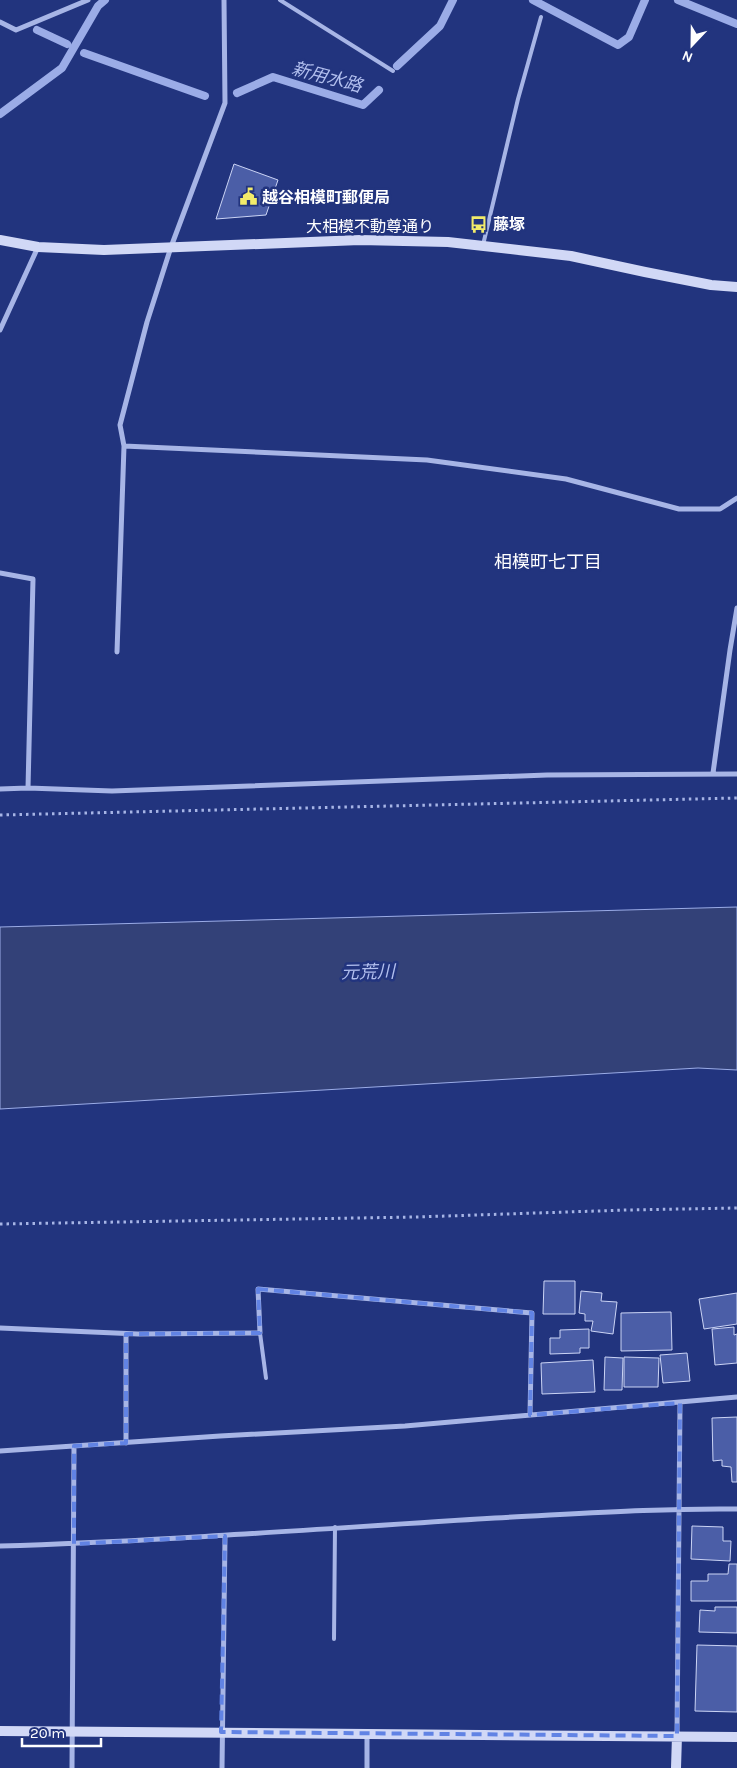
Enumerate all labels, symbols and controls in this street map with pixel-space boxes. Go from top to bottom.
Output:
north arrow [667,20,717,70]
text: N [679,47,695,66]
water label: 新用水路 [289,57,367,97]
public building icon: 越谷相模町郵便局 [238,187,258,207]
place label: 越谷相模町郵便局 [262,188,390,207]
bus stop icon: 藤塚 [469,214,489,234]
place label: 藤塚 [493,215,525,234]
street label: 大相模不動尊通り [306,217,434,236]
district label: 相模町七丁目 [494,551,602,573]
water label: 元荒川 [341,960,397,983]
scale bar [22,1716,101,1748]
text: 20 m [30,1724,65,1742]

